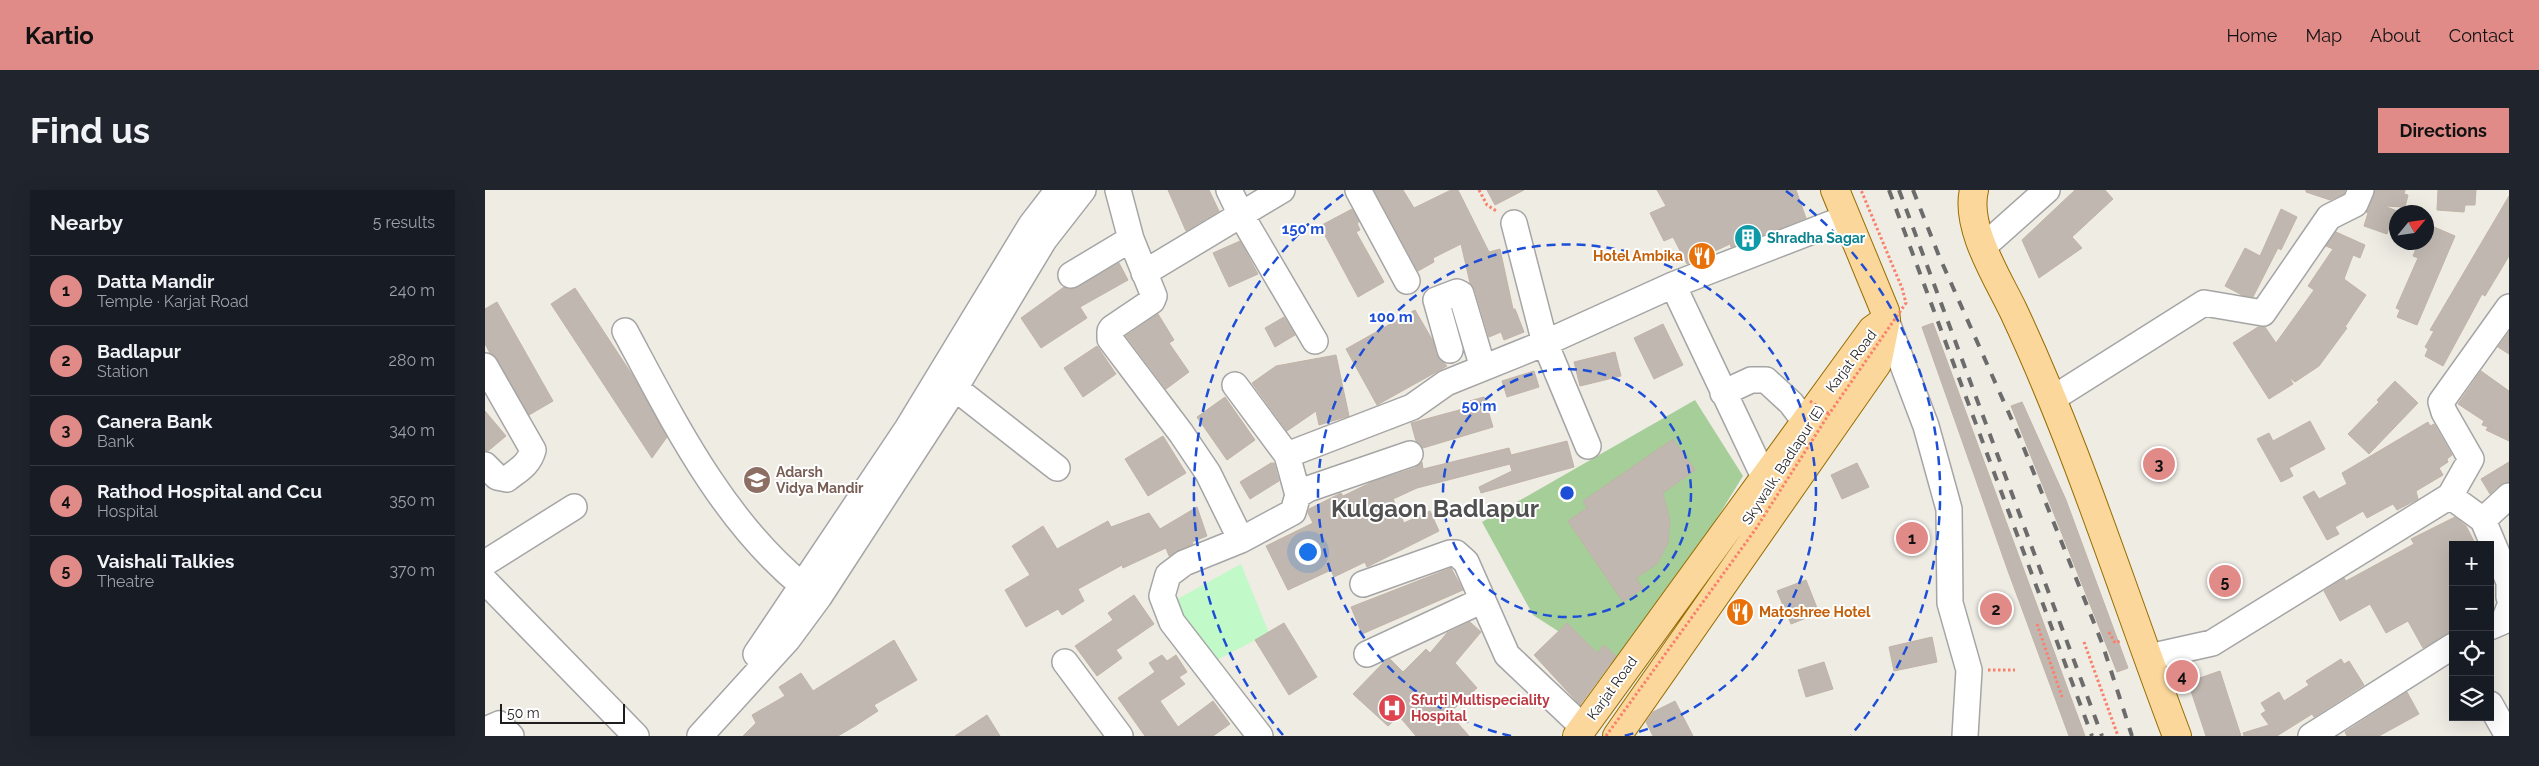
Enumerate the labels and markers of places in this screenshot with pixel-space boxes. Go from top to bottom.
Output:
building icon: Shradha Sagar [1733,223,1763,253]
place label: Shradha Sagar [1767,230,1866,246]
restaurant icon: Hotel Ambika [1687,241,1717,271]
place label: Hotel Ambika [1593,248,1683,264]
pin: 3 [2143,445,2175,483]
place label: Adarsh Vidya Mandir [776,464,864,496]
school or university icon: Adarsh Vidya Mandir [742,465,772,495]
centre of rings [1558,484,1576,502]
pin: 1 [1896,519,1928,557]
pin: 5 [2209,562,2241,600]
pin: 2 [1980,590,2012,628]
restaurant icon: Matoshree Hotel [1725,597,1755,627]
place label: Matoshree Hotel [1759,604,1871,620]
pin: 4 [2166,657,2198,695]
place label: Sfurti Multispeciality Hospital [1411,692,1550,724]
hospital icon: Sfurti Multispeciality Hospital [1377,693,1407,723]

